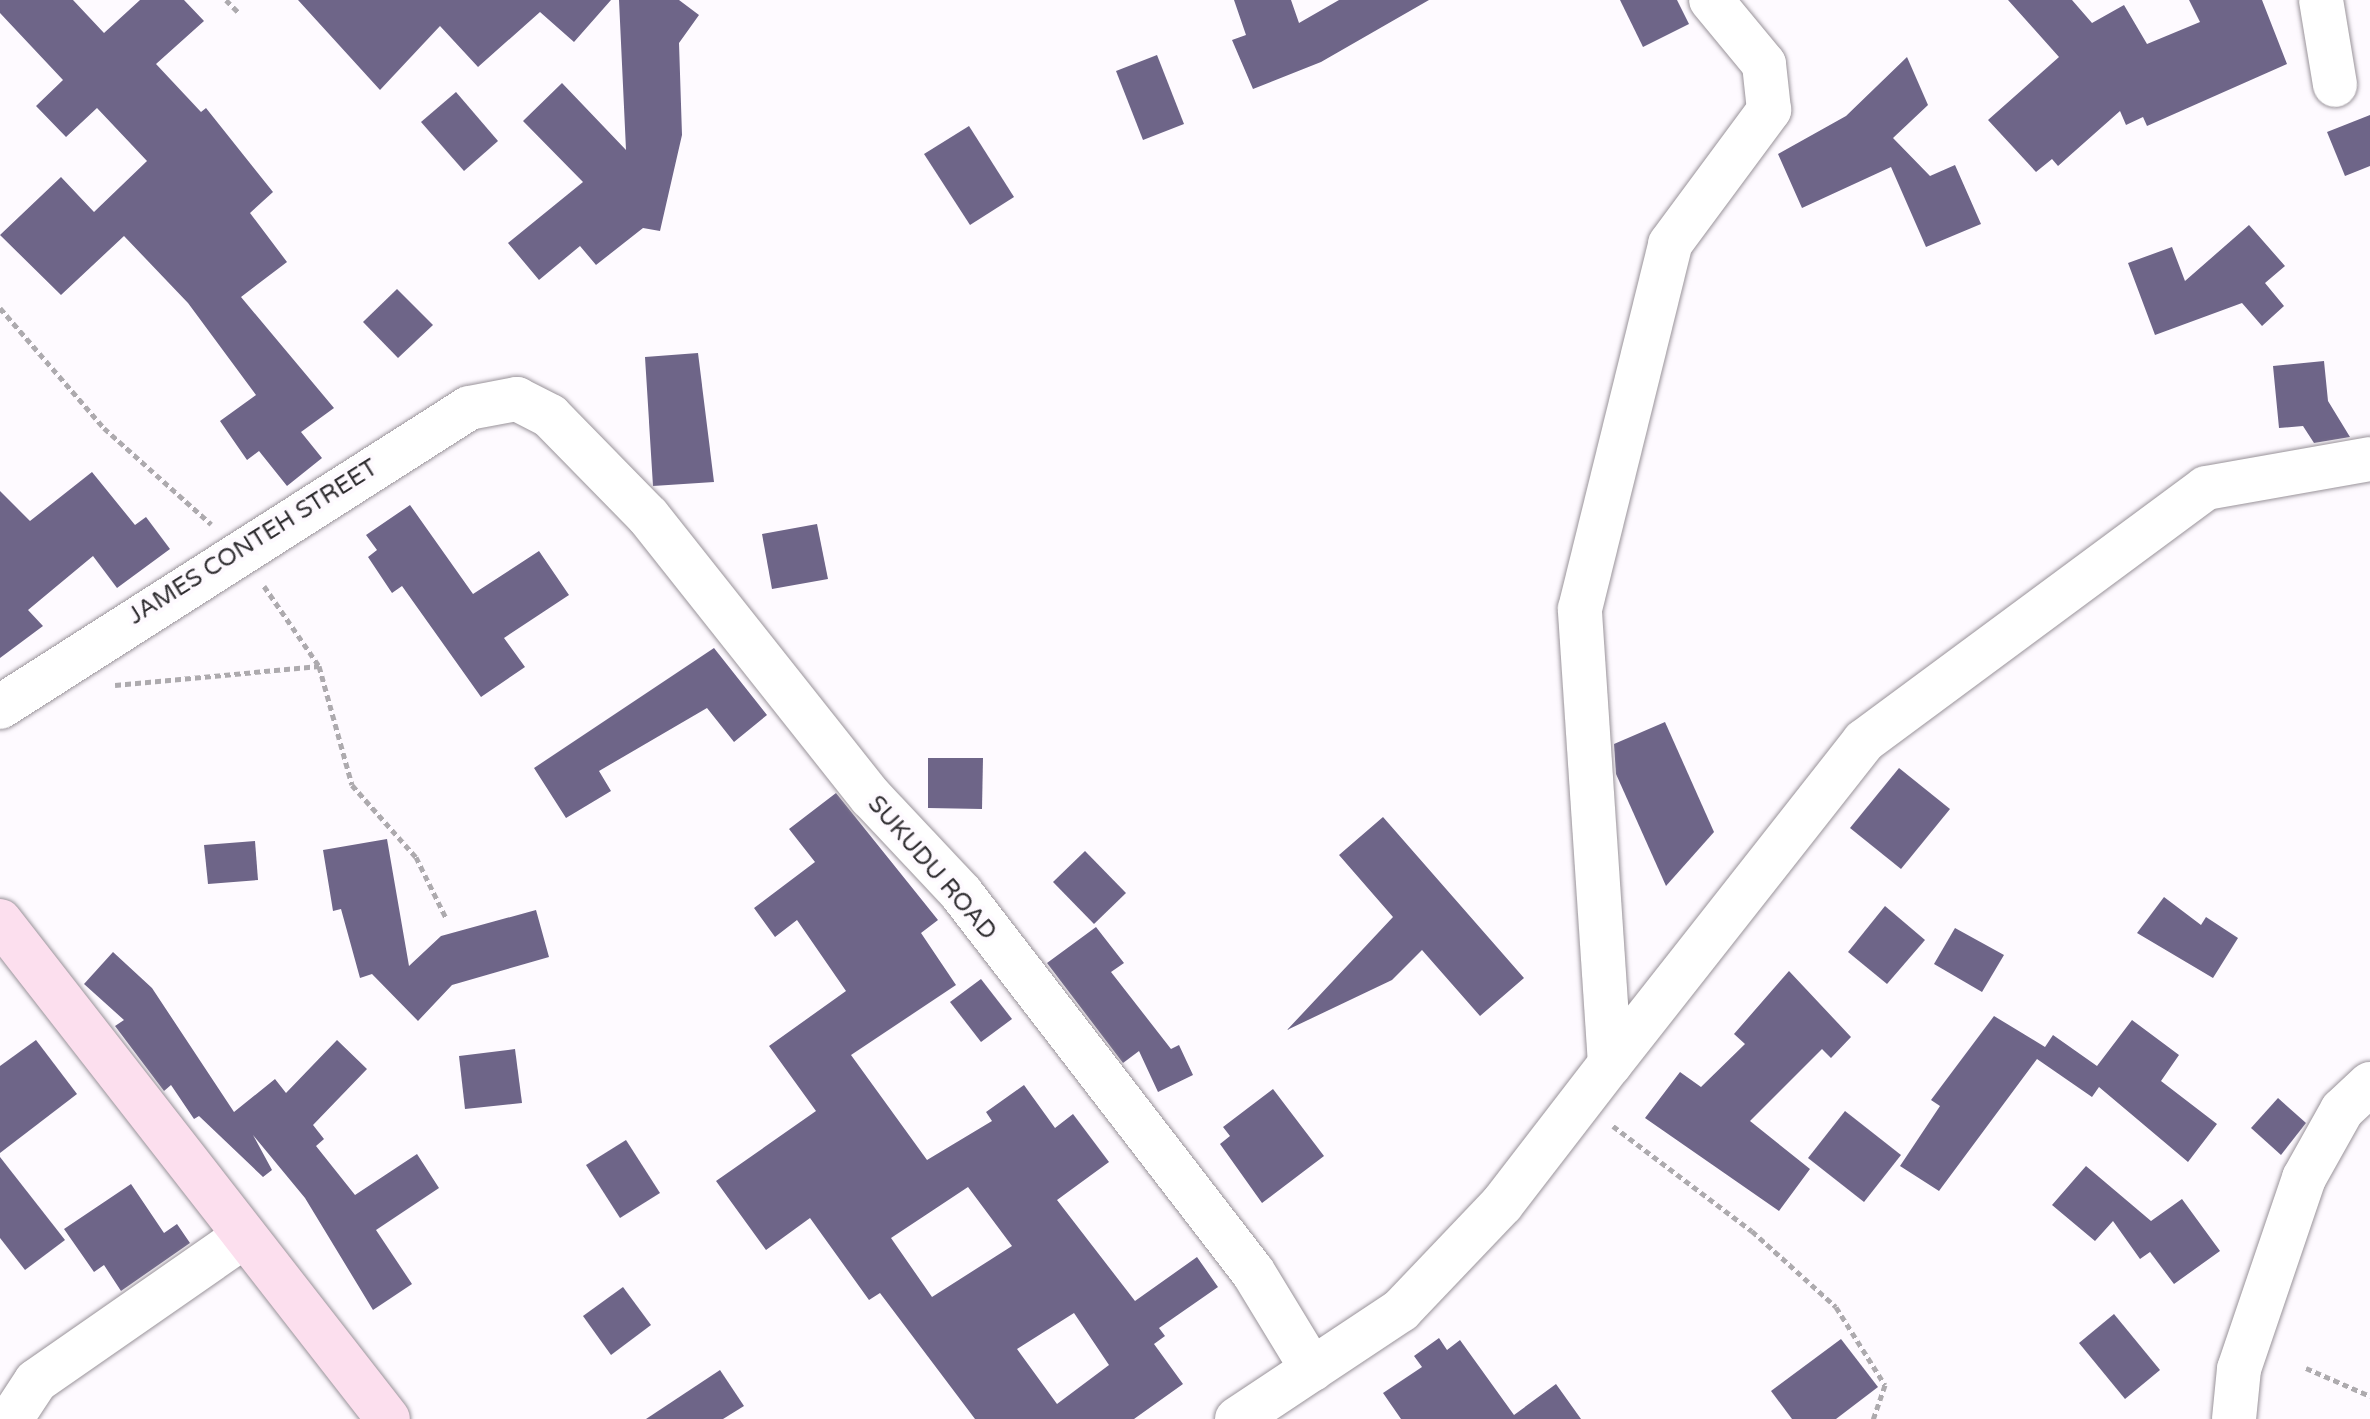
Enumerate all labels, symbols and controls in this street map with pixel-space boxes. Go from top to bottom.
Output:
street label: JAMES CONTEH STREET [123,453,383,631]
street label: SUKUDU ROAD [861,790,1003,946]

